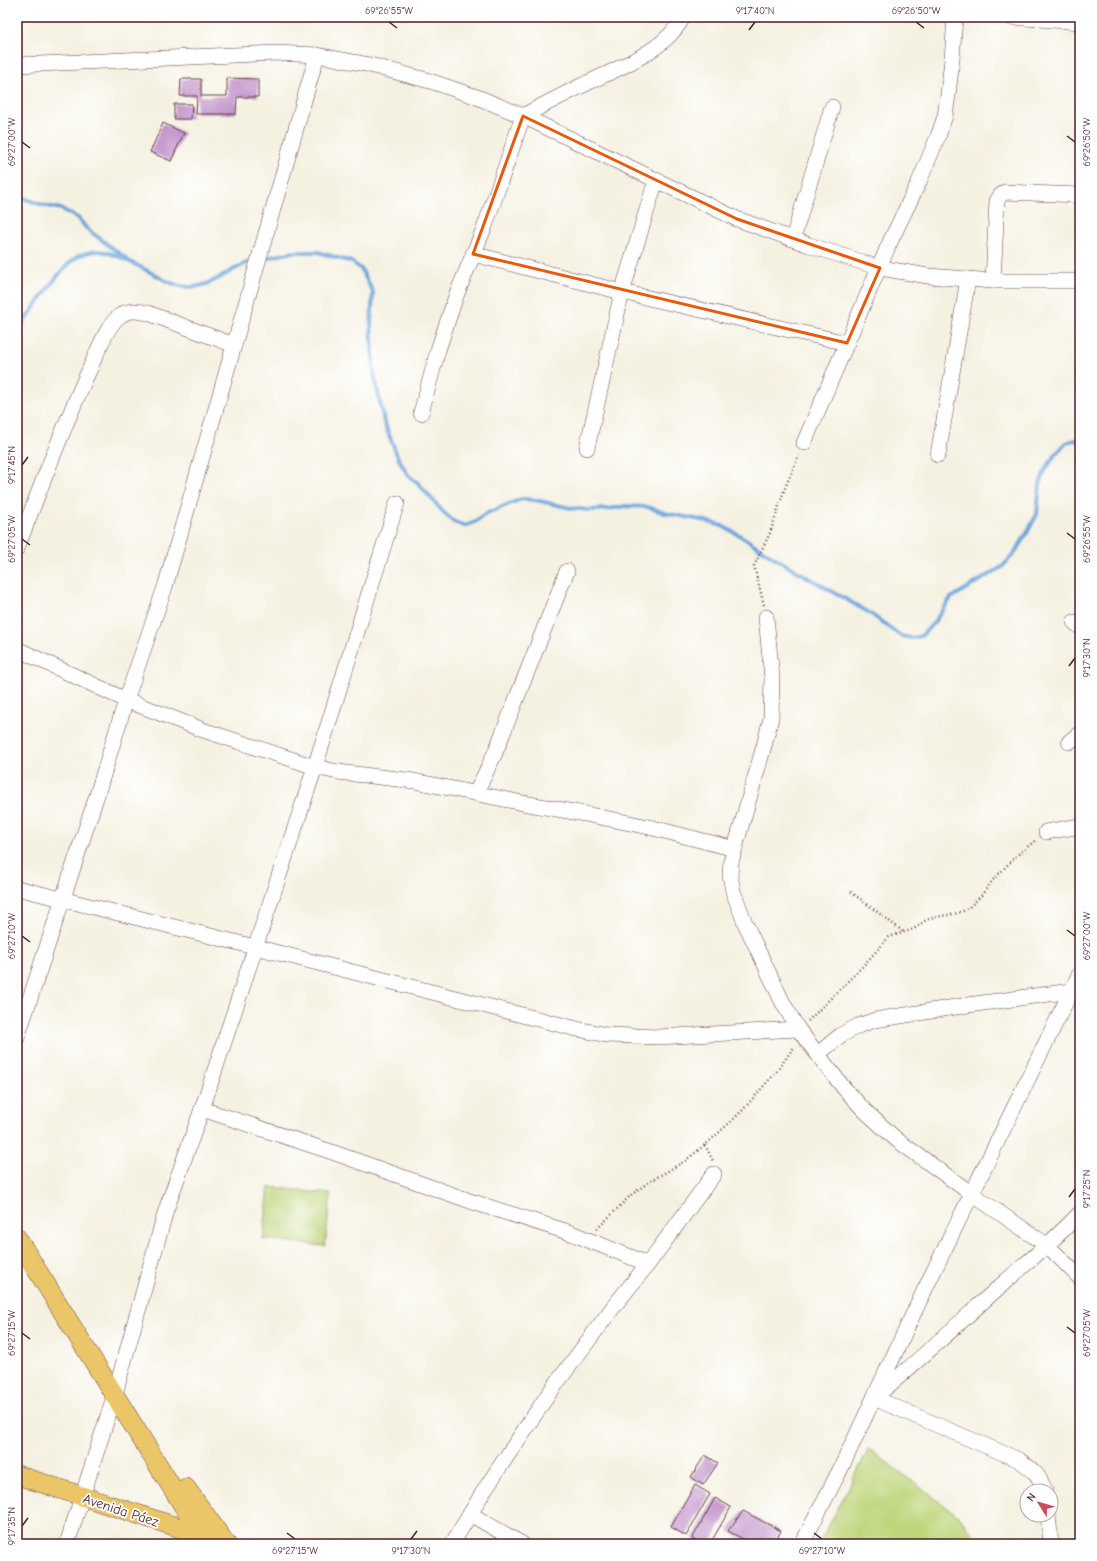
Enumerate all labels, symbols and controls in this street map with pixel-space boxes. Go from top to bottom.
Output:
text: 69°26'55"W [365,5,413,17]
text: 9°17'40"N [736,5,774,17]
text: 69°26'50"W [892,5,941,17]
text: 69°27'00"W [6,117,18,166]
text: 69°26'50"W [1081,117,1093,166]
text: 9°17'45"N [6,446,18,484]
text: 69°27'05"W [6,515,18,563]
text: 69°26'55"W [1081,515,1093,563]
text: 9°17'30"N [1081,639,1093,677]
text: 69°27'00"W [1081,911,1093,960]
text: 69°27'10"W [6,912,18,959]
text: 9°17'25"N [1081,1170,1093,1208]
text: 69°27'05"W [1081,1309,1093,1357]
text: 69°27'15"W [6,1310,18,1356]
north arrow [1019,1483,1059,1523]
street label: Avenida Páez [81,1490,161,1531]
text: N [1024,1491,1039,1504]
text: 9°17'35"N [6,1507,18,1545]
text: 69°27'15"W [272,1545,318,1557]
text: 9°17'30"N [392,1545,430,1557]
text: 69°27'10"W [799,1545,846,1557]

